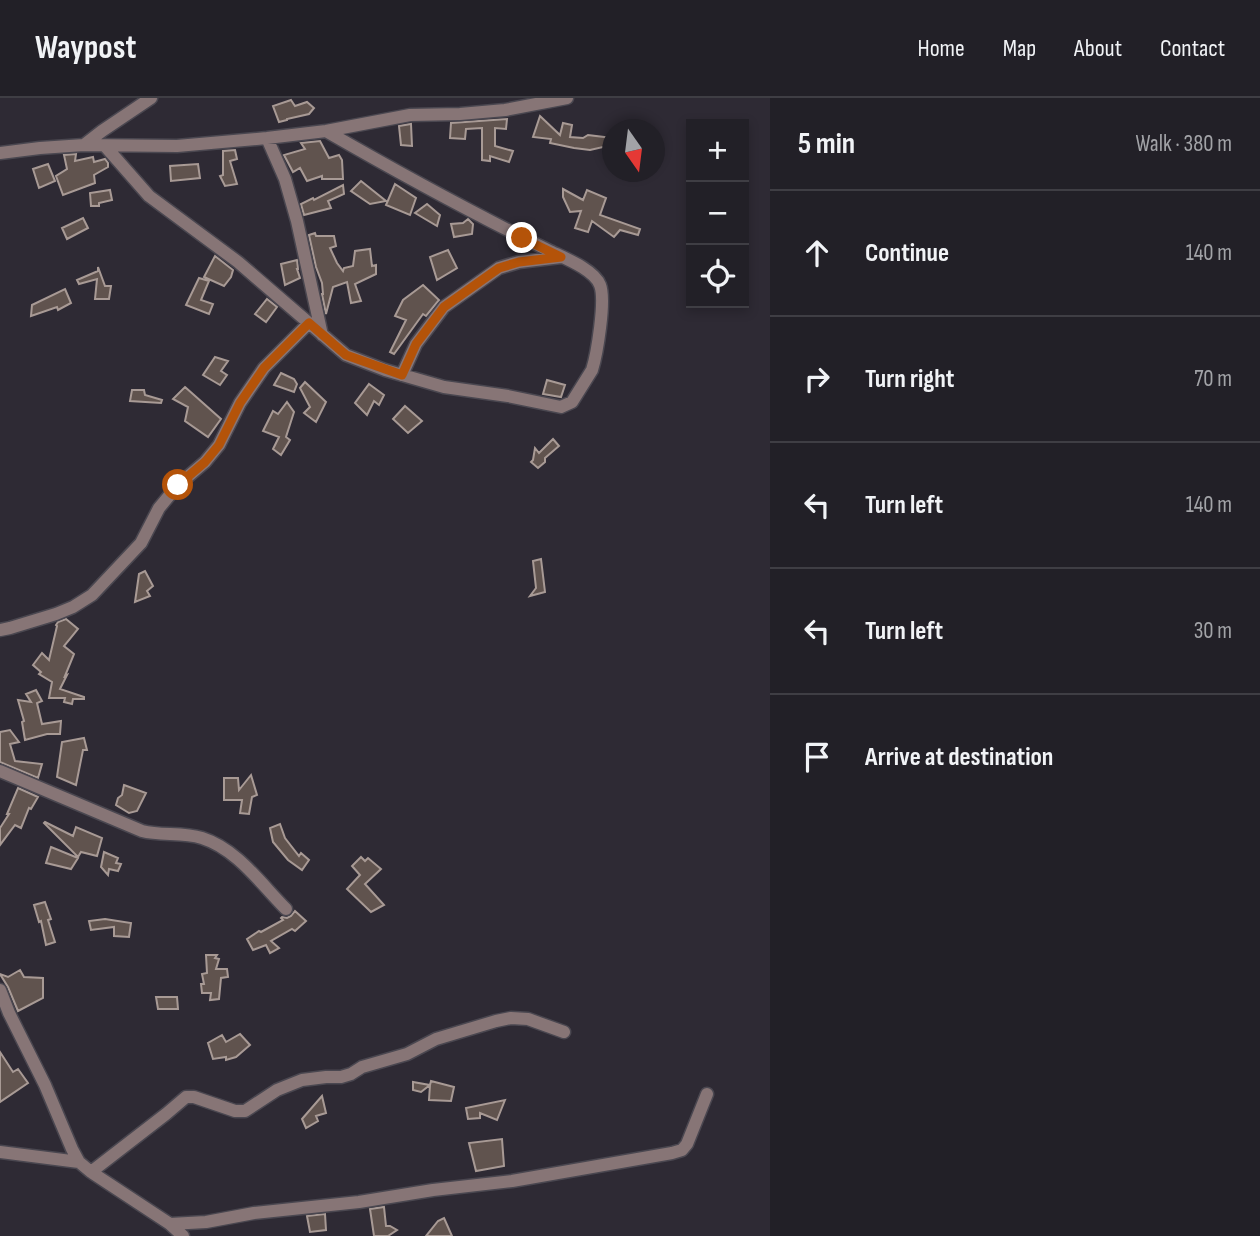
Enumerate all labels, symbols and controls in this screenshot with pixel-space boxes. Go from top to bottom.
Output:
text: Waypost [35,28,136,68]
text: Home [917,34,965,63]
text: Map [1003,34,1036,63]
text: About [1074,34,1122,63]
text: Contact [1160,34,1225,63]
north arrow [602,119,665,182]
map controls [686,119,749,308]
button: + [686,119,749,182]
text: 5 min [798,126,855,162]
text: Walk · 380 m [1135,130,1232,158]
button: − [686,182,749,245]
route end [506,222,537,253]
icon: ahead [798,234,836,272]
text: Continue [865,238,949,269]
text: 140 m [1186,239,1232,267]
button: locate [686,245,749,308]
icon: right [798,360,836,398]
text: Turn right [865,364,954,395]
text: 70 m [1194,365,1232,393]
route start [162,469,193,500]
icon: left [798,486,836,524]
text: Turn left [865,490,943,521]
text: 140 m [1186,491,1232,519]
icon: left [798,612,836,650]
text: Turn left [865,616,943,647]
text: 30 m [1194,617,1232,645]
icon: arrive [798,738,836,776]
text: Arrive at destination [865,742,1053,773]

